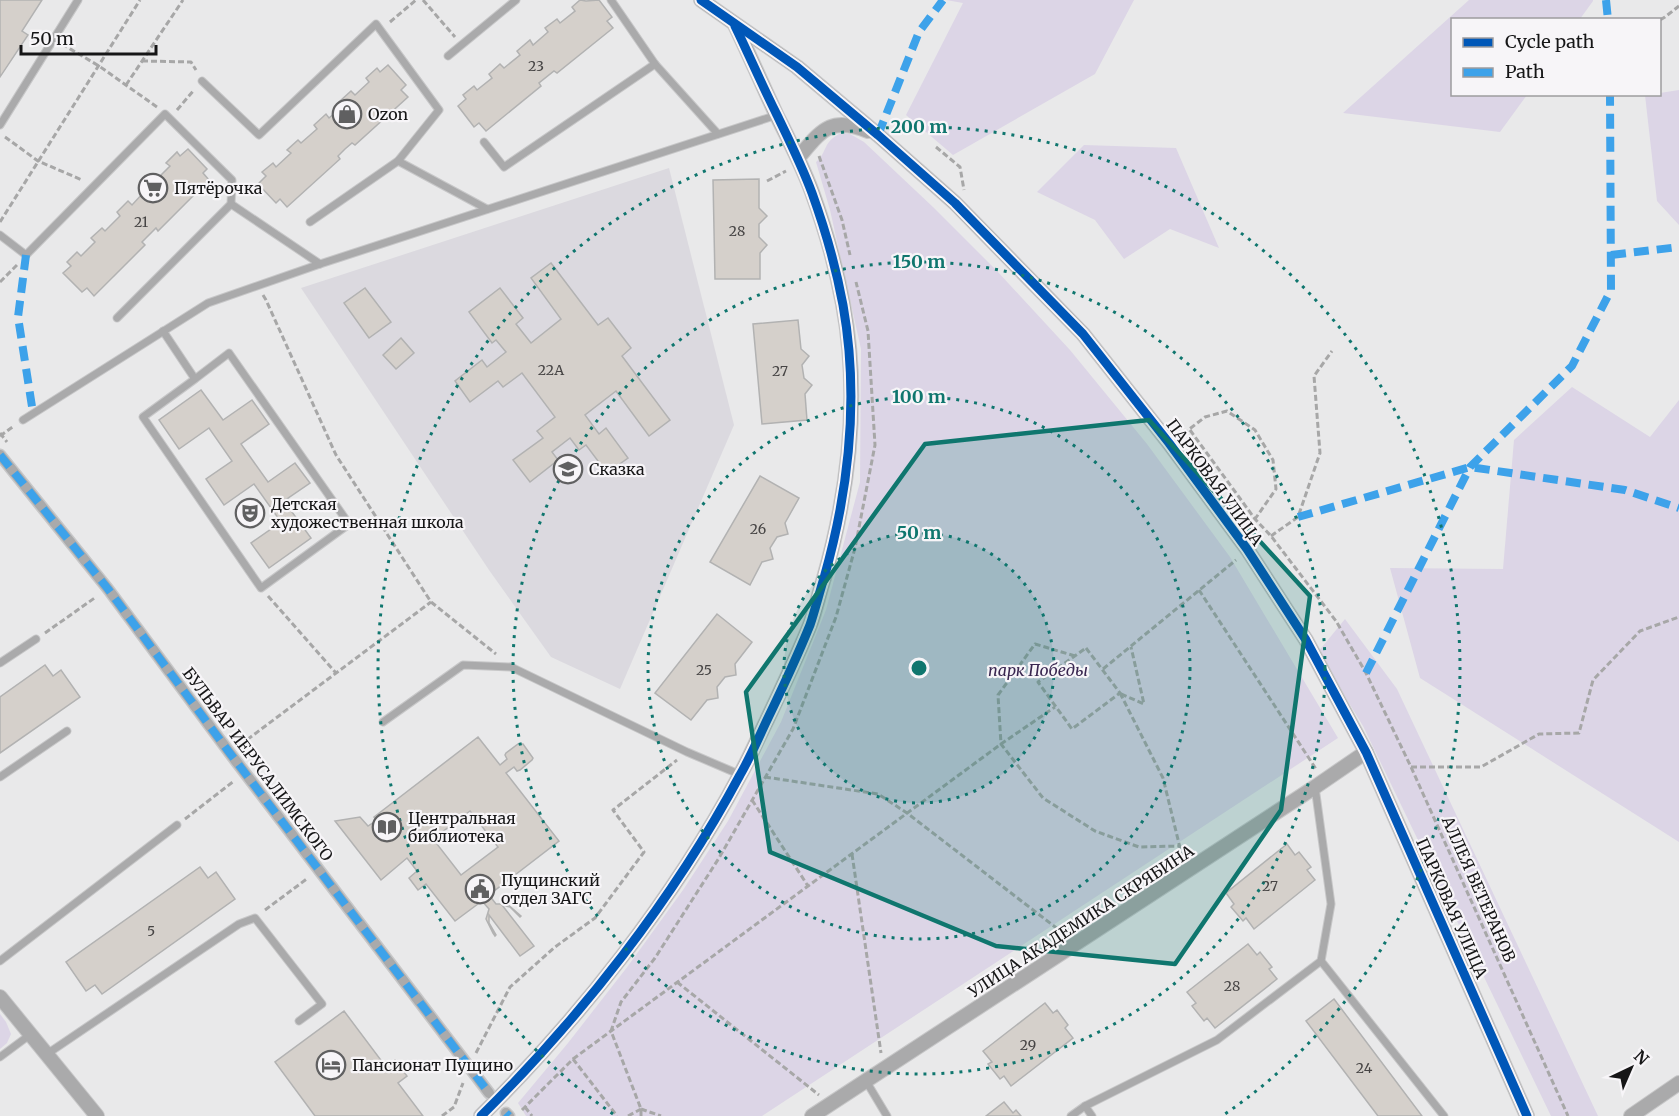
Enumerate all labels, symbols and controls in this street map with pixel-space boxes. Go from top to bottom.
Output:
scale bar [21,18,156,56]
legend [1451,18,1661,96]
text: 50 m [30,27,74,50]
text: Cycle path [1505,30,1595,53]
house number: 23 [528,57,544,75]
text: Path [1505,60,1545,83]
shop icon: Ozon [331,98,363,130]
place label: Ozon [368,104,408,124]
text: 200 m [891,115,947,138]
supermarket icon: Пятёрочка [137,172,169,204]
place label: Пятёрочка [174,178,263,198]
house number: 21 [134,213,148,231]
house number: 28 [729,222,745,240]
text: 150 m [893,250,945,273]
house number: 22А [538,361,564,379]
house number: 27 [772,362,788,380]
text: 100 m [892,385,946,408]
street label: ПАРКОВАЯ УЛИЦА [1162,415,1268,550]
school or university icon: Сказка [552,453,584,485]
place label: Сказка [589,459,645,479]
place label: Детская художественная школа [271,494,464,532]
theatre icon: Детская художественная школа [234,497,266,529]
house number: 26 [750,520,766,538]
text: 50 m [897,521,941,544]
centre of rings [909,658,929,678]
park label: парк Победы [988,660,1088,680]
house number: 25 [696,661,712,679]
street label: БУЛЬВАР ИЕРУСАЛИМСКОГО [179,663,338,865]
place label: Центральная библиотека [408,808,516,846]
library icon: Центральная библиотека [371,811,403,843]
street label: АЛЛЕЯ ВЕТЕРАНОВ [1437,812,1520,965]
street label: ПАРКОВАЯ УЛИЦА [1412,835,1492,982]
street label: УЛИЦА АКАДЕМИКА СКРЯБИНА [964,840,1198,1002]
place label: Пущинский отдел ЗАГС [501,870,600,908]
public building icon: Пущинский отдел ЗАГС [464,873,496,905]
house number: 27 [1262,877,1278,895]
house number: 5 [147,922,155,940]
house number: 28 [1224,977,1240,995]
house number: 29 [1020,1036,1036,1054]
north arrow [1601,1038,1661,1098]
text: N [1630,1046,1653,1069]
hotel icon: Пансионат Пущино [315,1049,347,1081]
place label: Пансионат Пущино [352,1055,513,1075]
house number: 24 [1356,1059,1373,1077]

